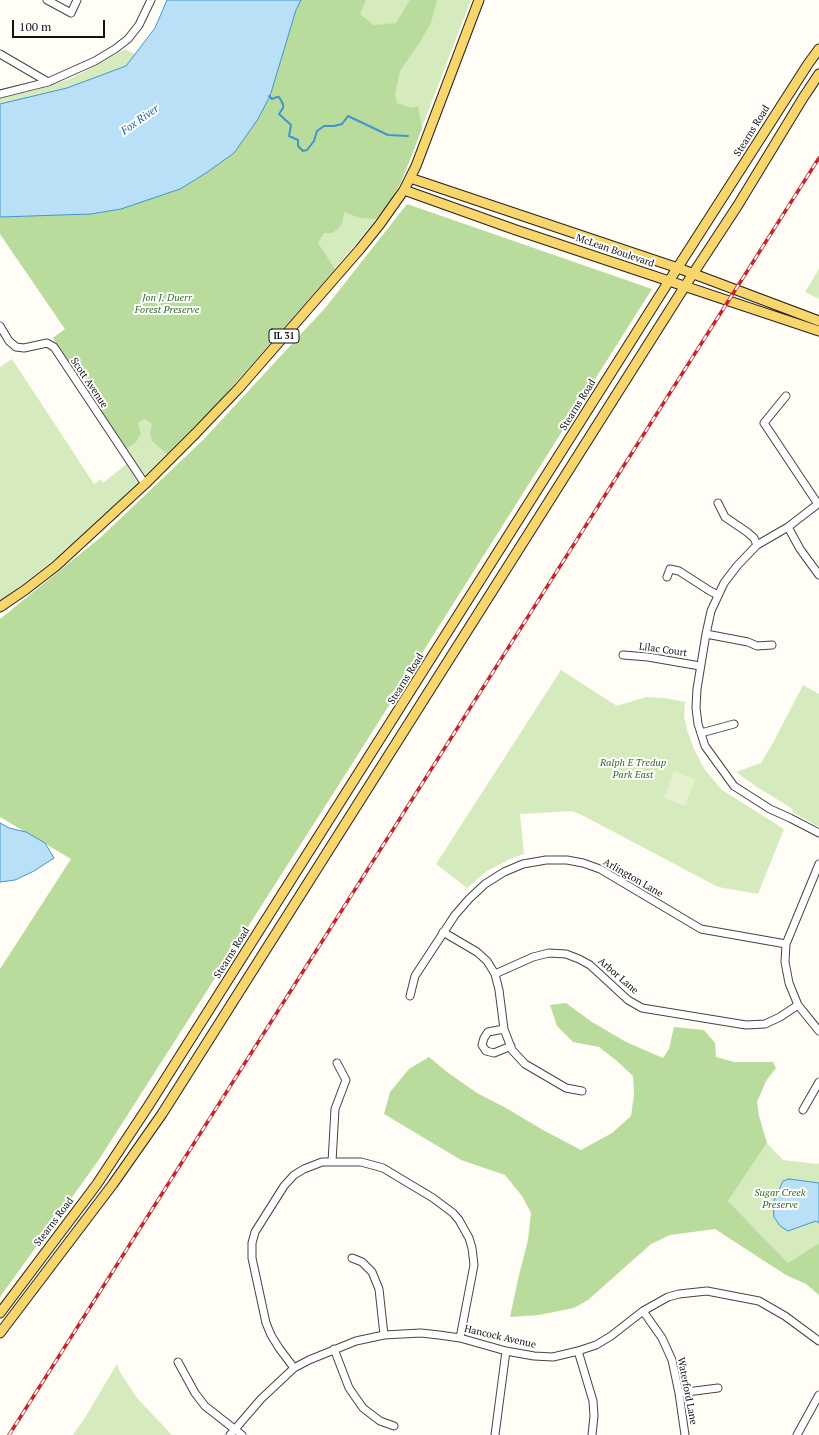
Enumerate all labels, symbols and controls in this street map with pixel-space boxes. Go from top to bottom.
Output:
scale bar [14,12,107,38]
text: 100 m [19,19,51,34]
water label: Fox River [119,102,161,138]
street label: Stearns Road [732,103,772,159]
street label: McLean Boulevard [574,232,656,270]
park label: Jon J. Duerr Forest Preserve [135,292,199,316]
road number: IL 31 [269,329,299,343]
street label: Scott Avenue [68,356,110,410]
street label: Stearns Road [558,377,598,433]
street label: Lilac Court [638,641,688,659]
street label: Stearns Road [386,651,426,707]
park label: Ralph E Tredup Park East [600,757,666,780]
street label: Arlington Lane [601,856,665,900]
street label: Stearns Road [212,925,252,981]
street label: Arbor Lane [595,955,641,997]
park label: Sugar Creek Preserve [754,1187,806,1210]
street label: Stearns Road [32,1195,76,1249]
street label: Hancock Avenue [463,1323,537,1351]
street label: Waterford Lane [675,1356,699,1426]

